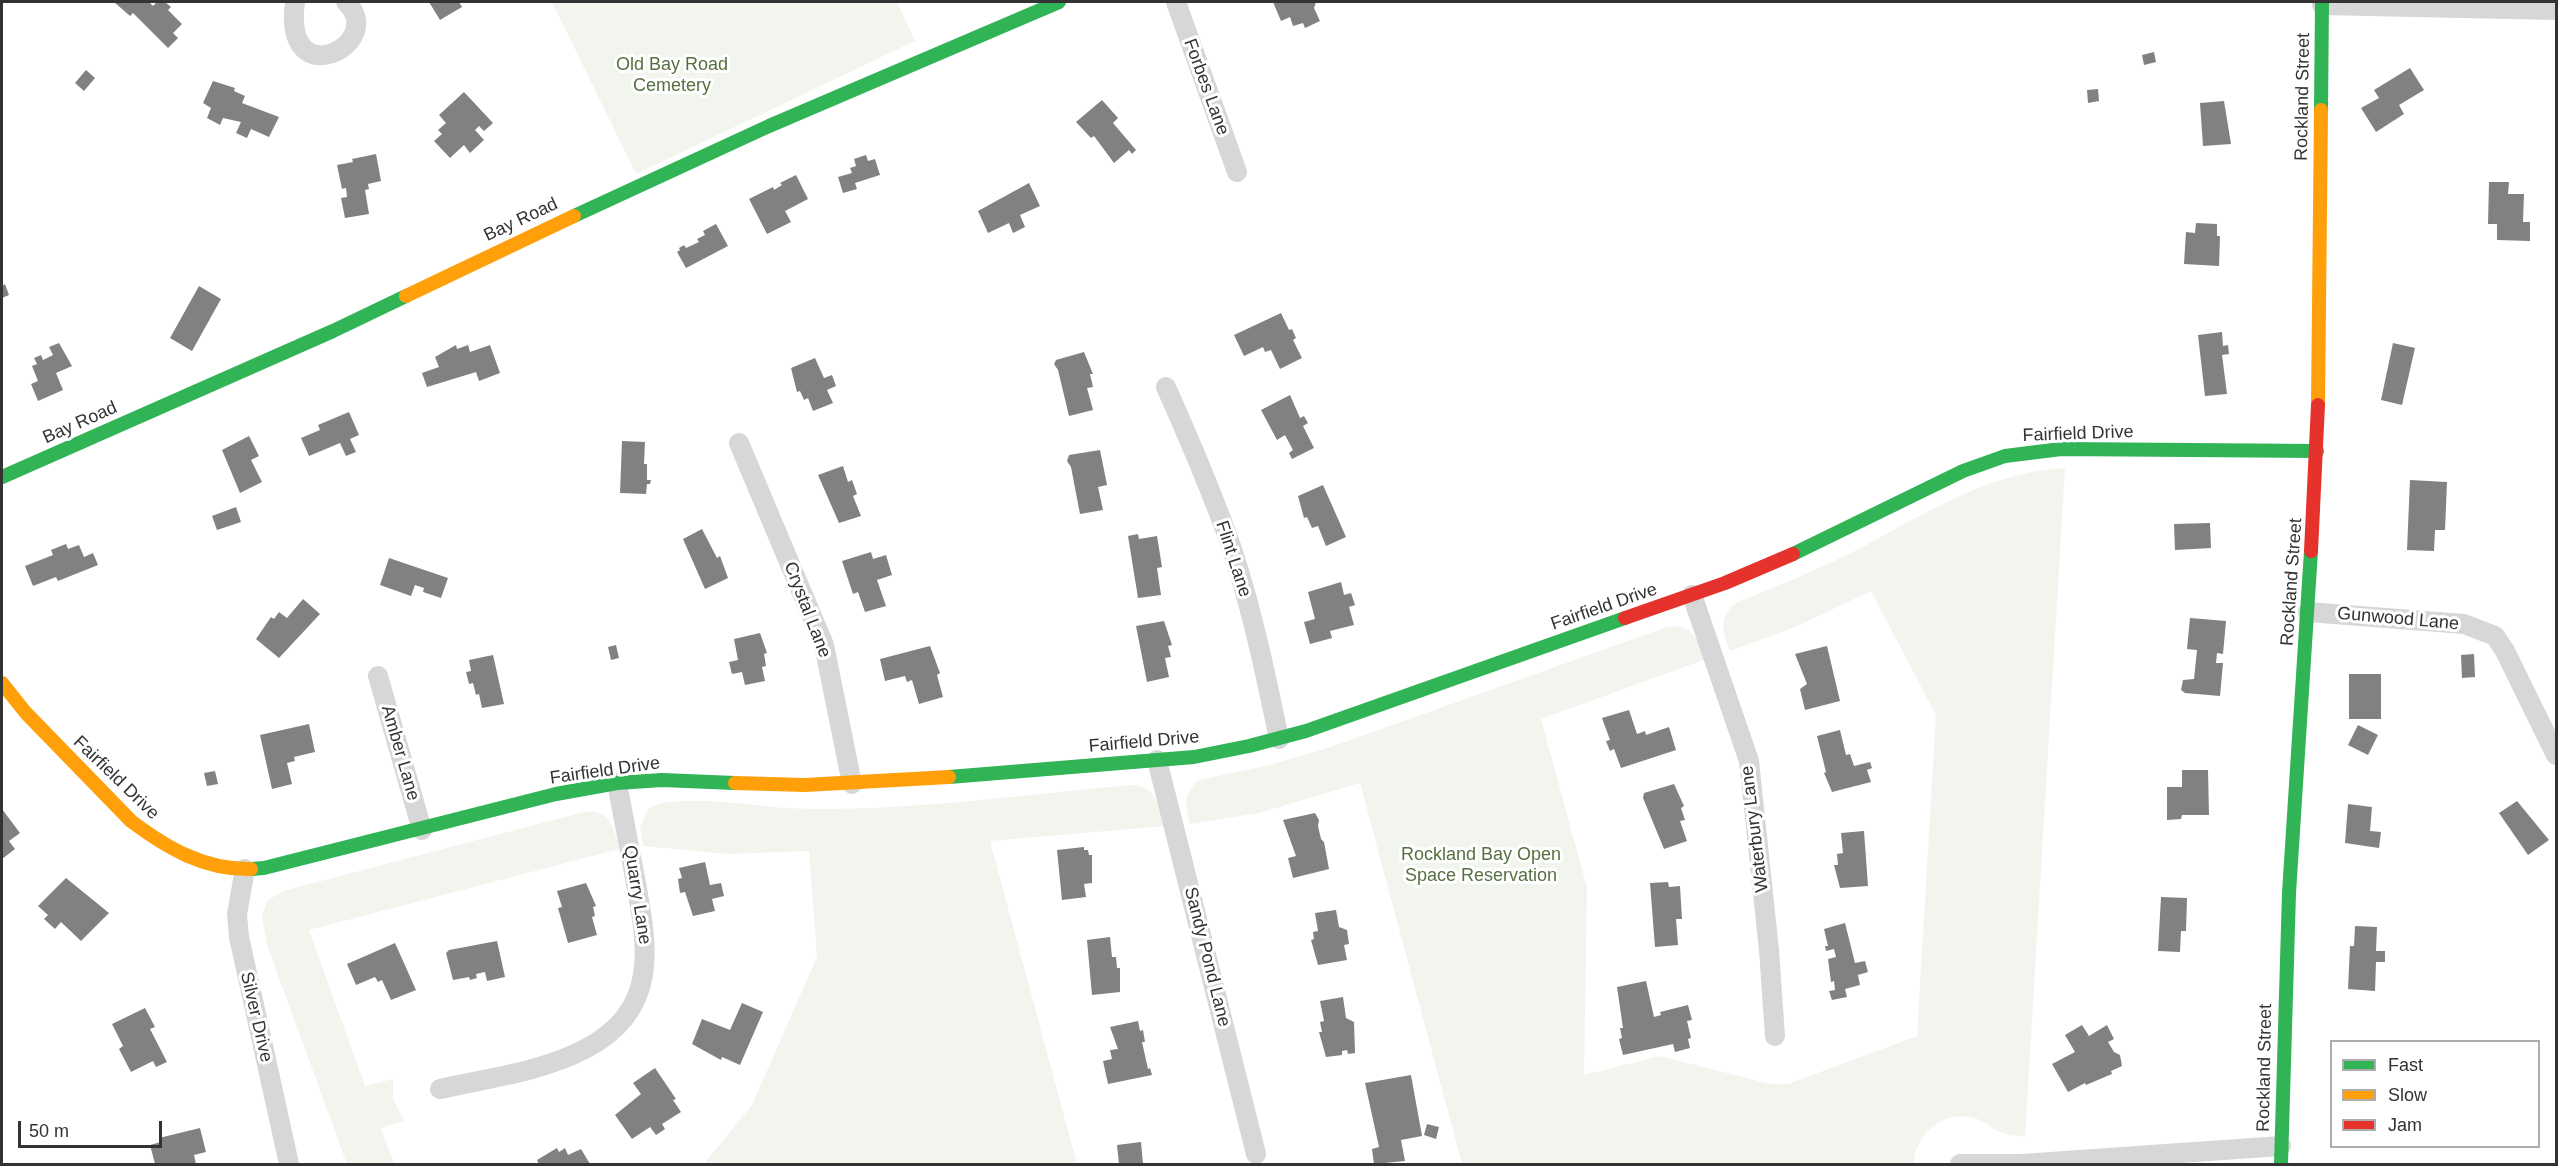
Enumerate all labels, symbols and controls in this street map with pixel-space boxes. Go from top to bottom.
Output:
street label: Rockland Street [2291,33,2315,161]
street label: Forbes Lane [1179,36,1233,138]
park label: Old Bay Road Cemetery [616,54,728,97]
street label: Bay Road [481,194,561,246]
street label: Bay Road [39,397,121,449]
street label: Fairfield Drive [2022,421,2134,447]
street label: Rockland Street [2277,517,2307,647]
street label: Flint Lane [1211,518,1255,600]
street label: Crystal Lane [779,559,835,661]
street label: Fairfield Drive [1548,579,1660,635]
street label: Gunwood Lane [2336,603,2460,635]
street label: Amber Lane [376,703,424,803]
street label: Fairfield Drive [1088,726,1200,758]
street label: Fairfield Drive [69,732,163,824]
street label: Fairfield Drive [549,753,661,789]
street label: Waterbury Lane [1737,764,1773,894]
street label: Quarry Lane [619,844,655,946]
park label: Rockland Bay Open Space Reservation [1401,844,1561,886]
street label: Sandy Pond Lane [1179,885,1235,1029]
street label: Silver Drive [235,970,277,1064]
street label: Rockland Street [2253,1004,2277,1132]
legend [2330,1040,2540,1148]
text: Fast [2388,1055,2423,1075]
text: Slow [2388,1085,2427,1105]
scale bar [21,1109,165,1147]
text: Jam [2388,1115,2422,1135]
text: 50 m [29,1121,69,1141]

